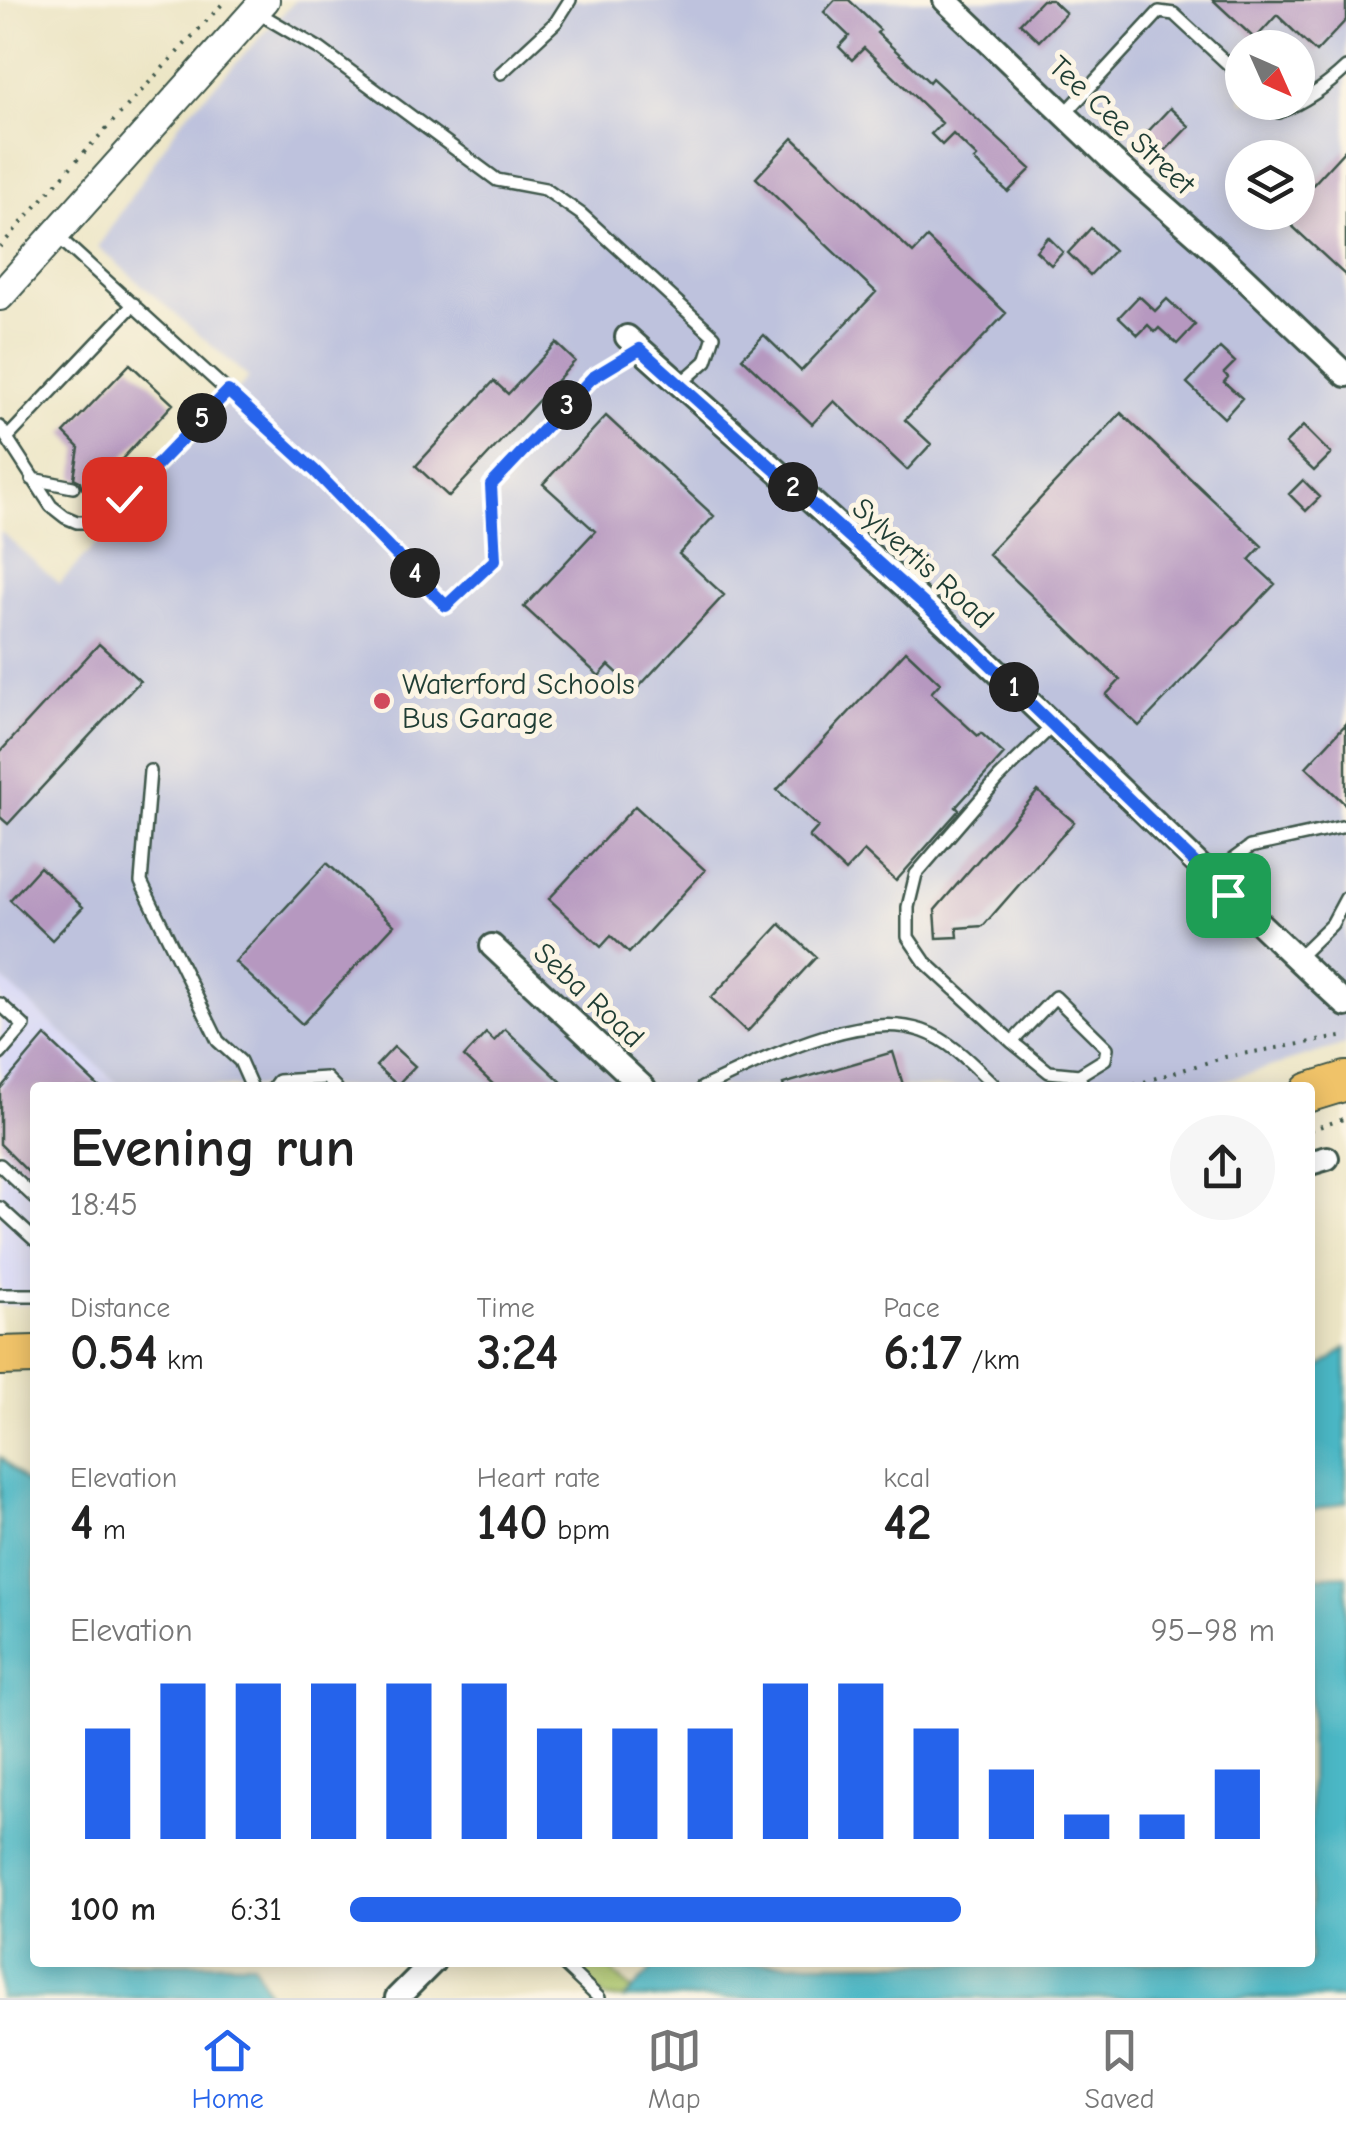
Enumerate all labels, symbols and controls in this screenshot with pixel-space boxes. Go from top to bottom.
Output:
north arrow [1225,30,1315,120]
map controls [1225,30,1315,230]
street label: Tee Cee Street [1041,49,1203,203]
button: layers [1225,140,1315,230]
pin: 3 [542,380,592,430]
text: 3 [560,389,574,421]
pin: 5 [177,393,227,443]
text: 5 [195,402,209,434]
pin [82,457,167,542]
pin: 2 [768,462,818,512]
text: 2 [786,471,800,503]
icon: check [97,472,152,527]
street label: Sylvertis Road [845,491,1001,636]
pin: 4 [390,548,440,598]
text: 4 [408,557,422,589]
pin: 1 [989,662,1039,712]
place label: Waterford Schools Bus Garage [402,667,635,736]
text: 1 [1008,671,1020,703]
marker: Waterford Schools Bus Garage [371,690,393,712]
pin [1186,853,1271,938]
icon: arrive [1201,868,1256,923]
street label: Seba Road [526,936,651,1055]
button: share [1170,1115,1275,1220]
text: Evening run [70,1116,355,1180]
text: 18:45 [70,1186,138,1223]
text: Distance [70,1292,170,1324]
text: Time [477,1292,535,1324]
text: Pace [883,1292,940,1324]
text: 0.54 [70,1324,158,1382]
text: 3:24 [477,1324,559,1382]
text: 6:17 [883,1324,962,1382]
text: km [158,1344,204,1376]
text: /km [962,1344,1020,1376]
text: Elevation [70,1462,177,1494]
text: Heart rate [477,1462,600,1494]
text: kcal [883,1462,930,1494]
text: 4 [70,1494,93,1552]
text: 140 [477,1494,548,1552]
text: 42 [883,1494,932,1552]
text: m [93,1514,126,1546]
text: bpm [548,1514,610,1546]
text: Elevation [70,1612,193,1649]
text: 95–98 m [1151,1612,1275,1649]
text: 100 m [70,1891,156,1928]
text: 6:31 [230,1891,282,1928]
tab: Home [191,2023,264,2115]
tab: Map [647,2023,702,2115]
tab: Saved [1085,2023,1155,2115]

